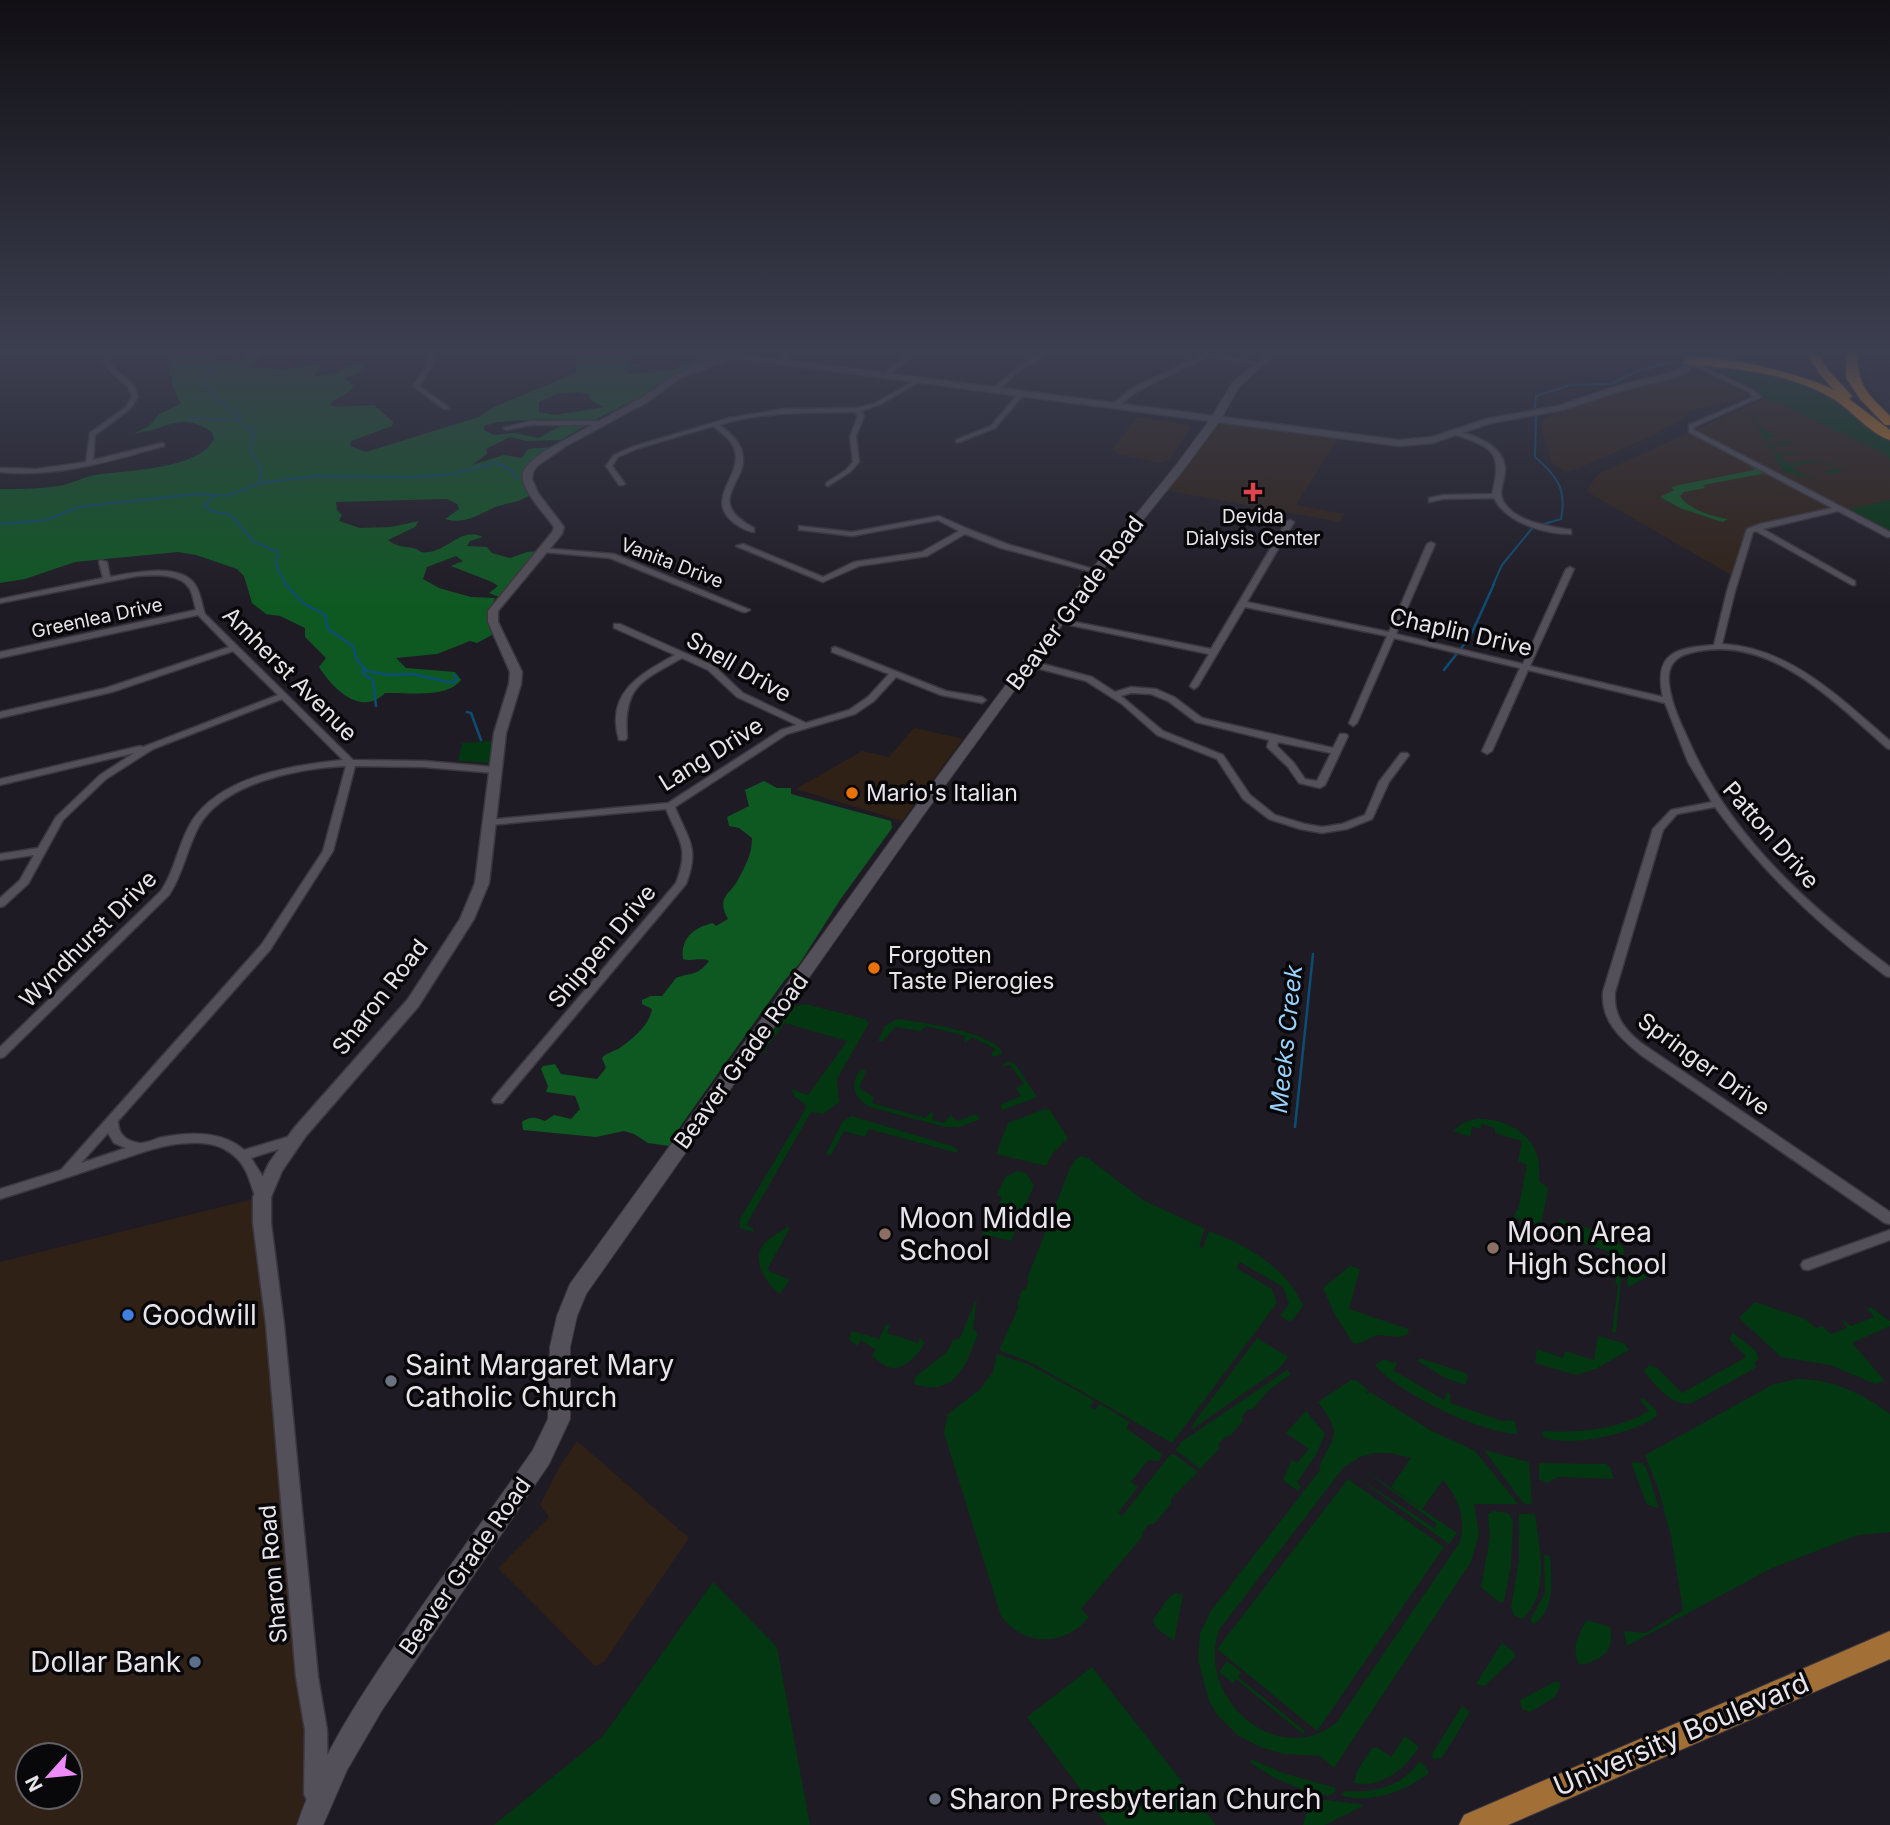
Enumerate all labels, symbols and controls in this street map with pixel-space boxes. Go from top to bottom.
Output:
marker: Devida Dialysis Center [1243,482,1263,502]
place label: Devida Dialysis Center [1186,505,1320,550]
street label: Beaver Grade Road [1000,511,1150,695]
street label: Vanita Drive [617,533,727,593]
street label: Greenlea Drive [29,593,165,643]
street label: Amherst Avenue [217,601,363,747]
street label: Chaplin Drive [1387,602,1535,662]
street label: Snell Drive [682,626,796,708]
street label: Lang Drive [654,711,768,797]
street label: Patton Drive [1717,776,1825,894]
place label: Mario's Italian [866,779,1018,807]
marker: Mario's Italian [844,785,860,801]
street label: Wyndhurst Drive [14,865,162,1013]
street label: Shippen Drive [542,879,662,1013]
street label: Sharon Road [326,934,434,1060]
place label: Forgotten Taste Pierogies [888,941,1054,995]
marker: Forgotten Taste Pierogies [866,960,882,976]
water label: Meeks Creek [1264,963,1308,1115]
street label: Beaver Grade Road [668,968,814,1154]
street label: Springer Drive [1632,1007,1776,1121]
place label: Moon Middle School [899,1201,1072,1267]
place label: Moon Area High School [1507,1215,1667,1281]
marker: Moon Middle School [877,1226,893,1242]
marker: Moon Area High School [1485,1240,1501,1256]
place label: Goodwill [142,1298,257,1332]
marker: Goodwill [120,1307,136,1323]
place label: Saint Margaret Mary Catholic Church [405,1348,674,1414]
marker: Saint Margaret Mary Catholic Church [383,1373,399,1389]
street label: Beaver Grade Road [393,1472,537,1660]
street label: Sharon Road [253,1504,293,1644]
place label: Dollar Bank [30,1645,181,1679]
marker: Dollar Bank [187,1654,203,1670]
street label: University Boulevard [1548,1665,1814,1803]
north arrow [14,1741,84,1811]
text: N [21,1772,48,1795]
place label: Sharon Presbyterian Church [949,1782,1322,1816]
marker: Sharon Presbyterian Church [927,1791,943,1807]

